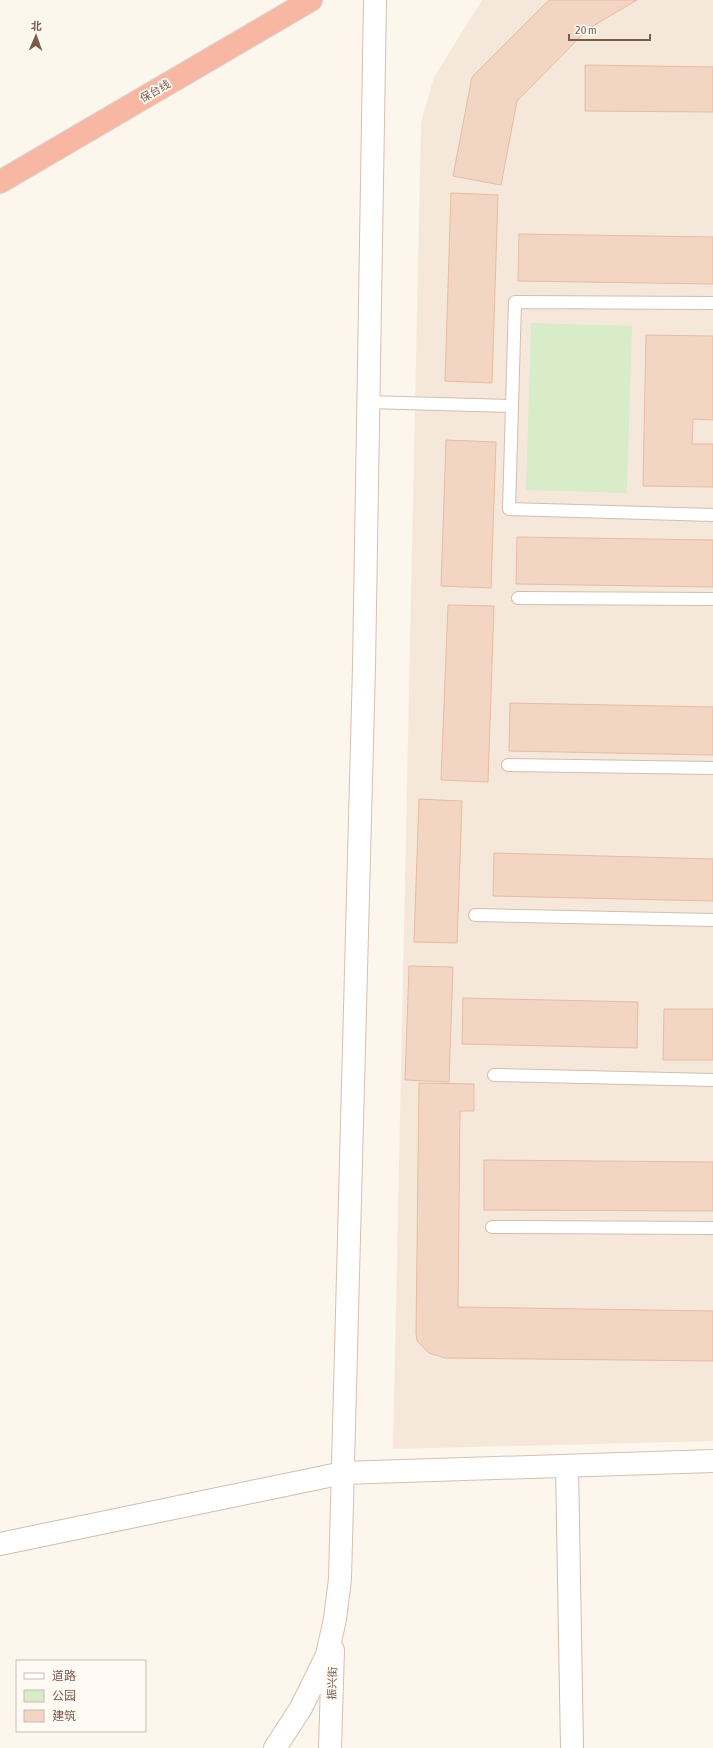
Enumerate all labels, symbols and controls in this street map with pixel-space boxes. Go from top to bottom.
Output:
north arrow [16,16,56,56]
scale bar [569,16,650,42]
text: 北 [31,20,42,32]
text: 20 m [575,23,597,37]
street label: 保台线 [138,78,172,104]
legend [16,1660,146,1732]
street label: 振兴街 [325,1666,339,1700]
text: 道路 [52,1669,76,1683]
text: 公园 [52,1689,76,1703]
text: 建筑 [52,1709,76,1723]

